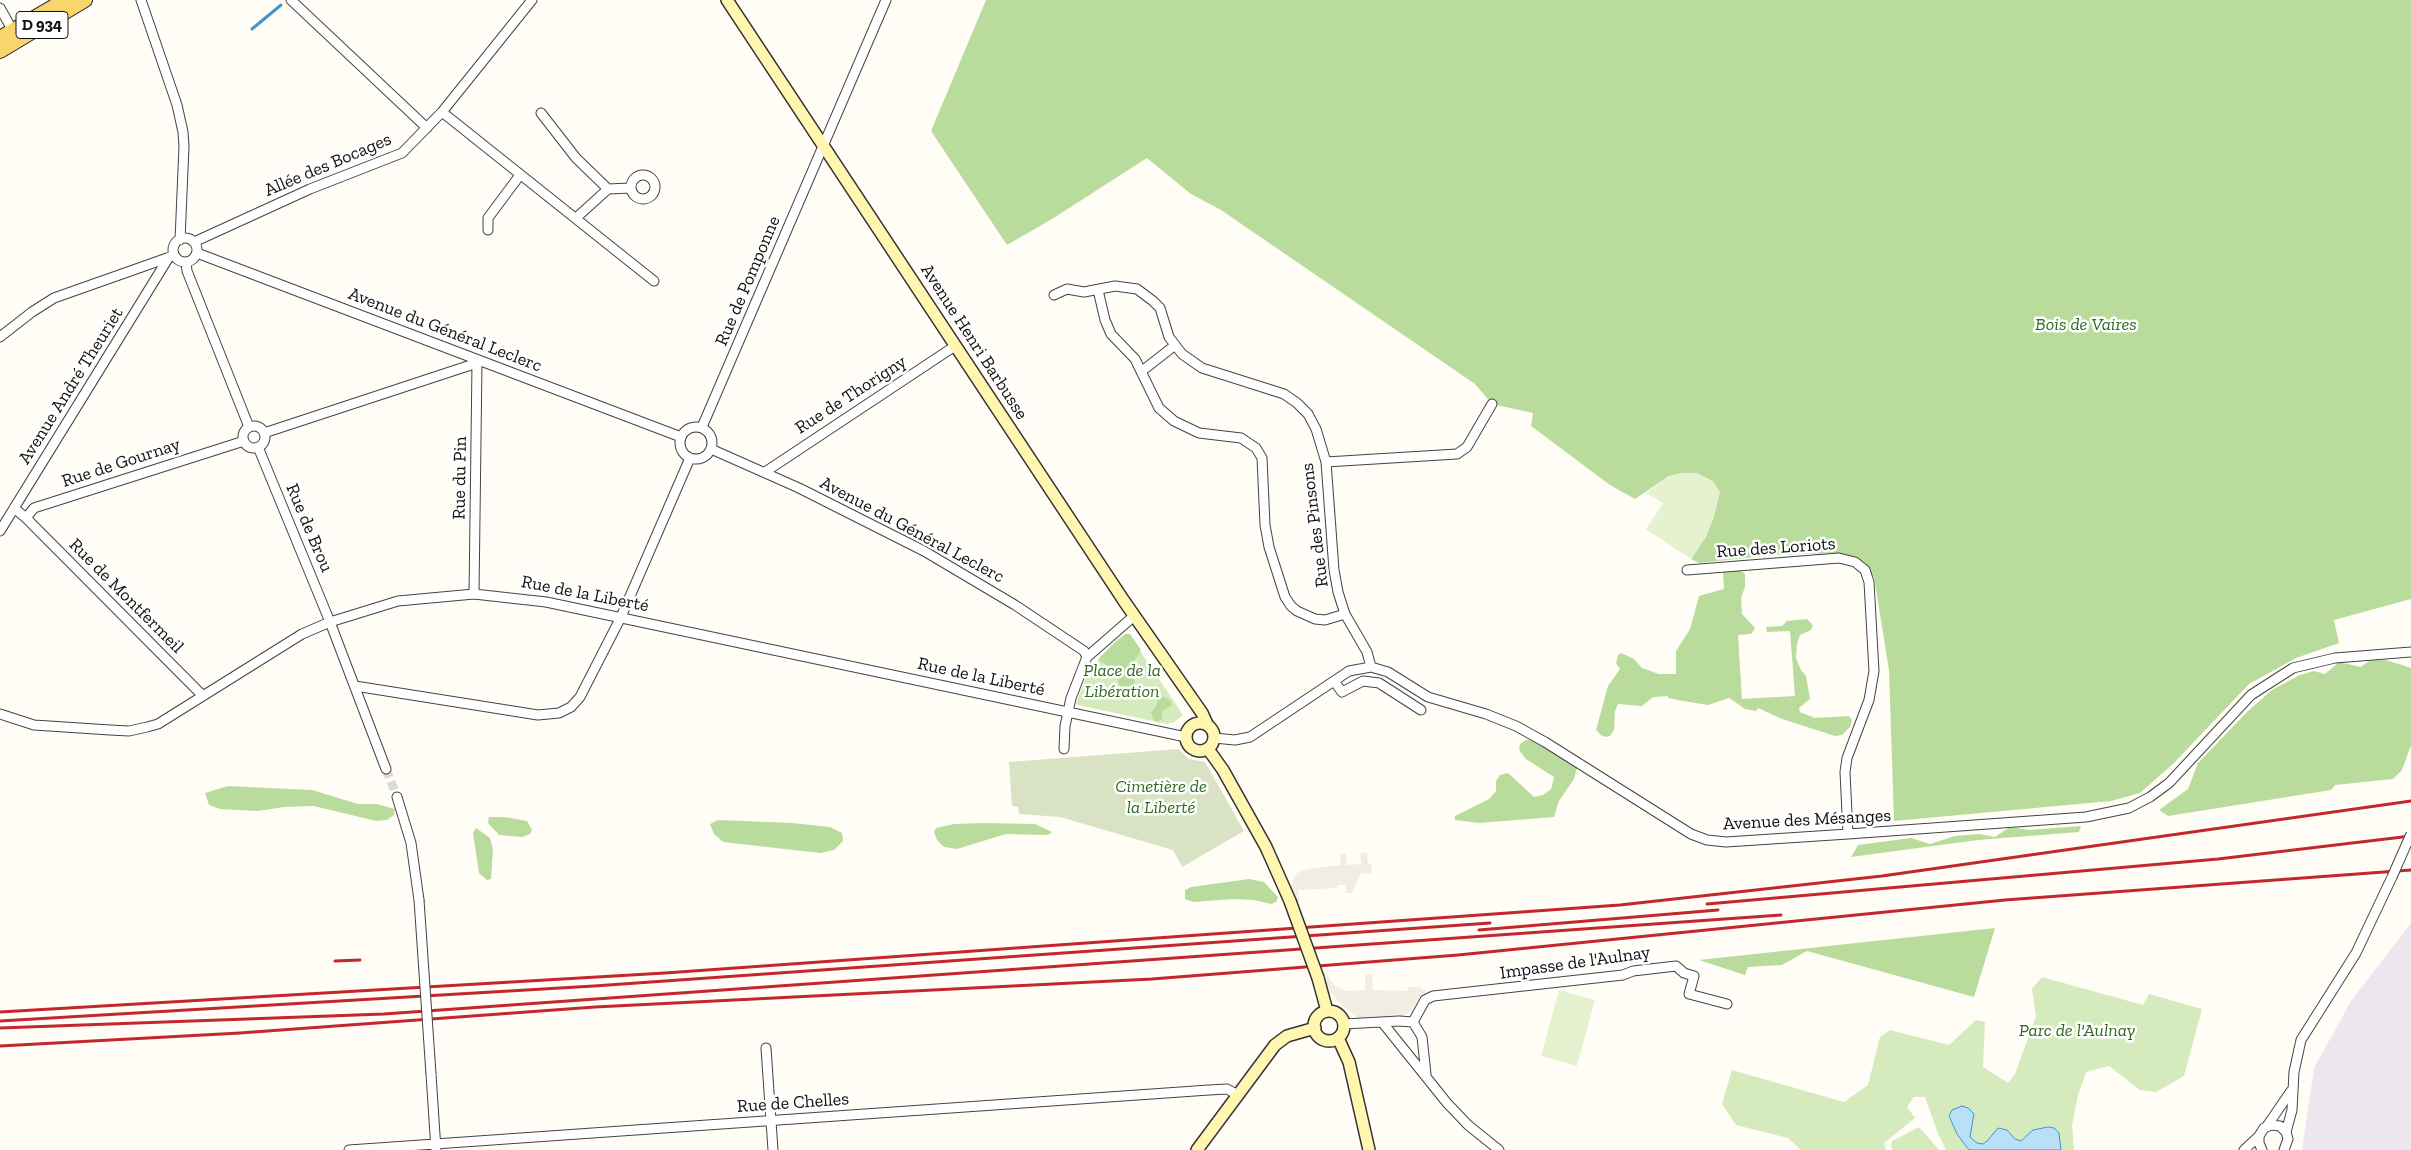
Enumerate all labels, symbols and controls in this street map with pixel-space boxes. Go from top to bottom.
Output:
road number: D 934 [16,12,68,38]
street label: Allée des Bocages [261,129,395,201]
street label: Rue de Pomponne [711,213,785,349]
street label: Avenue Henri Barbusse [916,260,1032,424]
street label: Avenue du Général Leclerc [345,283,545,377]
street label: Avenue André Theuriet [14,304,128,468]
park label: Bois de Vaires [2035,314,2137,336]
street label: Rue de Thorigny [791,351,911,439]
street label: Rue de Gournay [59,434,183,492]
street label: Rue du Pin [448,436,472,520]
street label: Rue des Pinsons [1297,462,1333,588]
street label: Avenue du Général Leclerc [816,472,1008,588]
street label: Rue de Brou [281,481,337,575]
street label: Rue des Loriots [1716,533,1836,563]
street label: Rue de Montfermeil [64,534,188,658]
street label: Rue de la Liberté [519,571,651,617]
street label: Rue de la Liberté [915,653,1047,701]
park label: Place de la Libération [1083,660,1161,702]
park label: Cimetière de la Liberté [1115,776,1207,819]
street label: Avenue des Mésanges [1722,805,1892,835]
street label: Impasse de l'Aulnay [1498,942,1652,984]
park label: Parc de l'Aulnay [2019,1020,2135,1042]
street label: Rue de Chelles [736,1088,850,1118]

